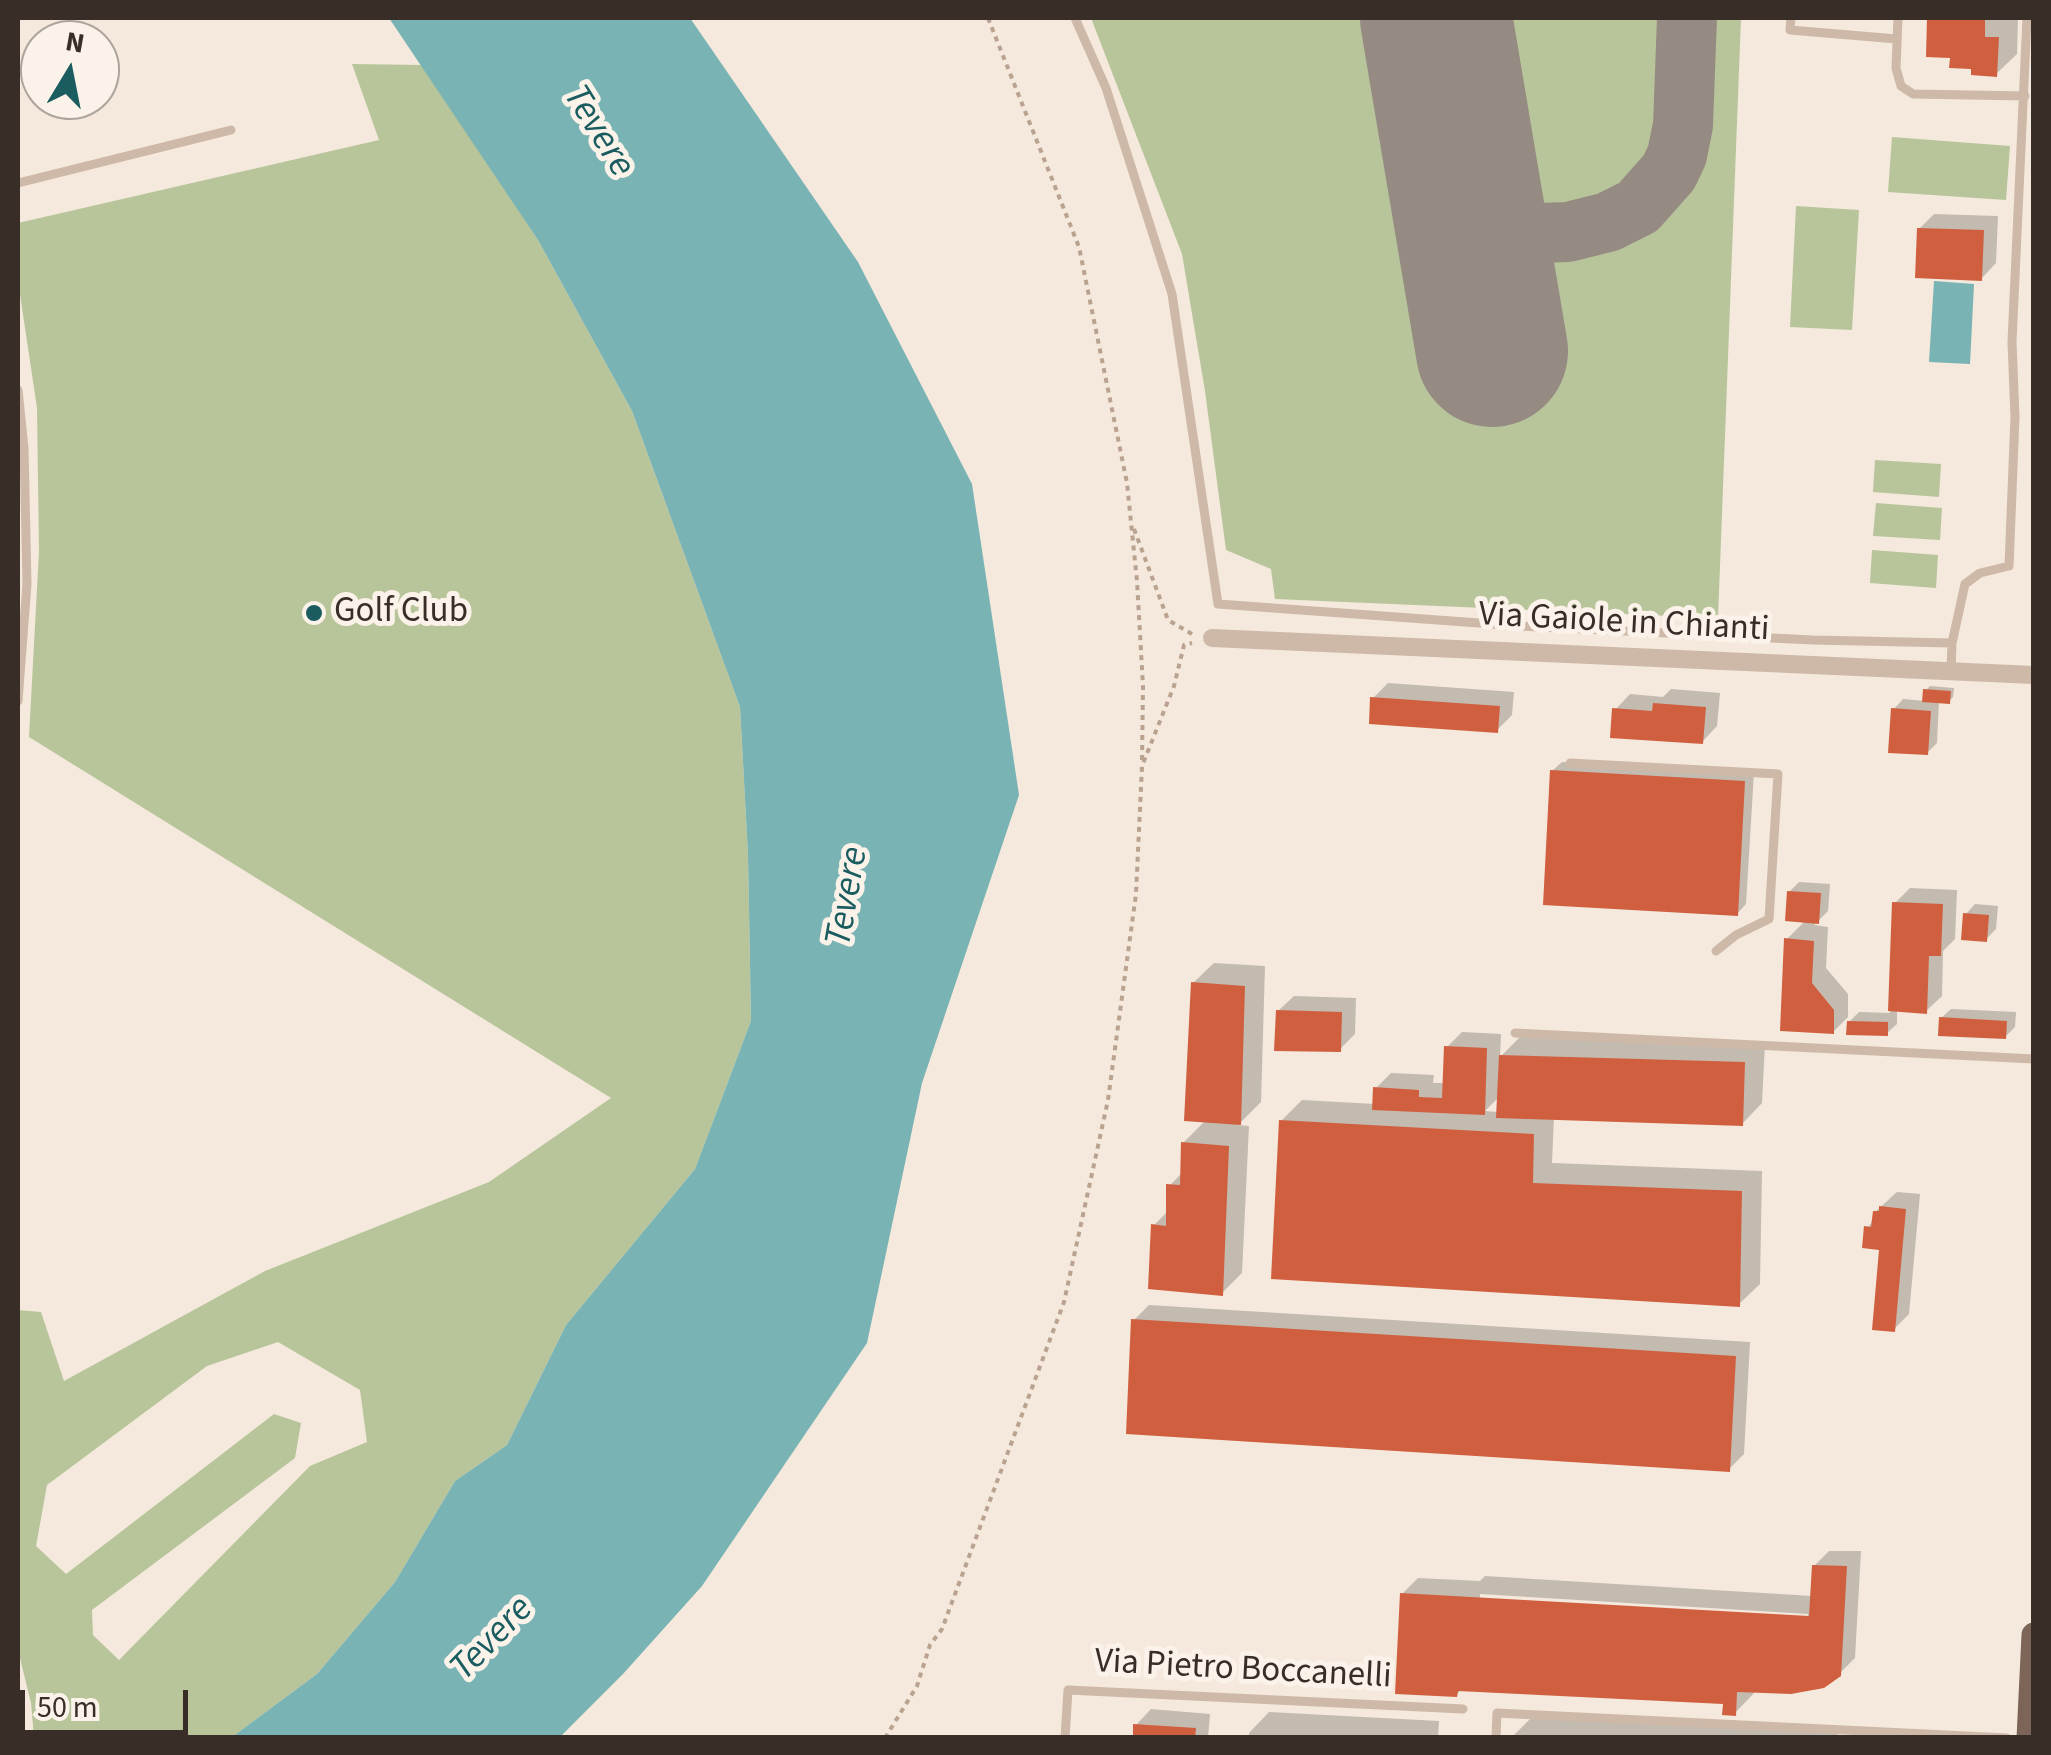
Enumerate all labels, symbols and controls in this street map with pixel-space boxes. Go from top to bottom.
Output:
north arrow [20,20,120,120]
text: N [62,21,88,64]
water label: Tevere [551,77,643,187]
place label: Golf Club [334,592,468,634]
street label: Via Gaiole in Chianti [1478,595,1770,653]
marker: Golf Club [303,602,325,624]
water label: Tevere [818,844,880,950]
water label: Tevere [442,1588,544,1692]
street label: Via Pietro Boccanelli [1093,1642,1393,1700]
scale bar [25,1670,192,1732]
text: 50 m [37,1686,98,1729]

